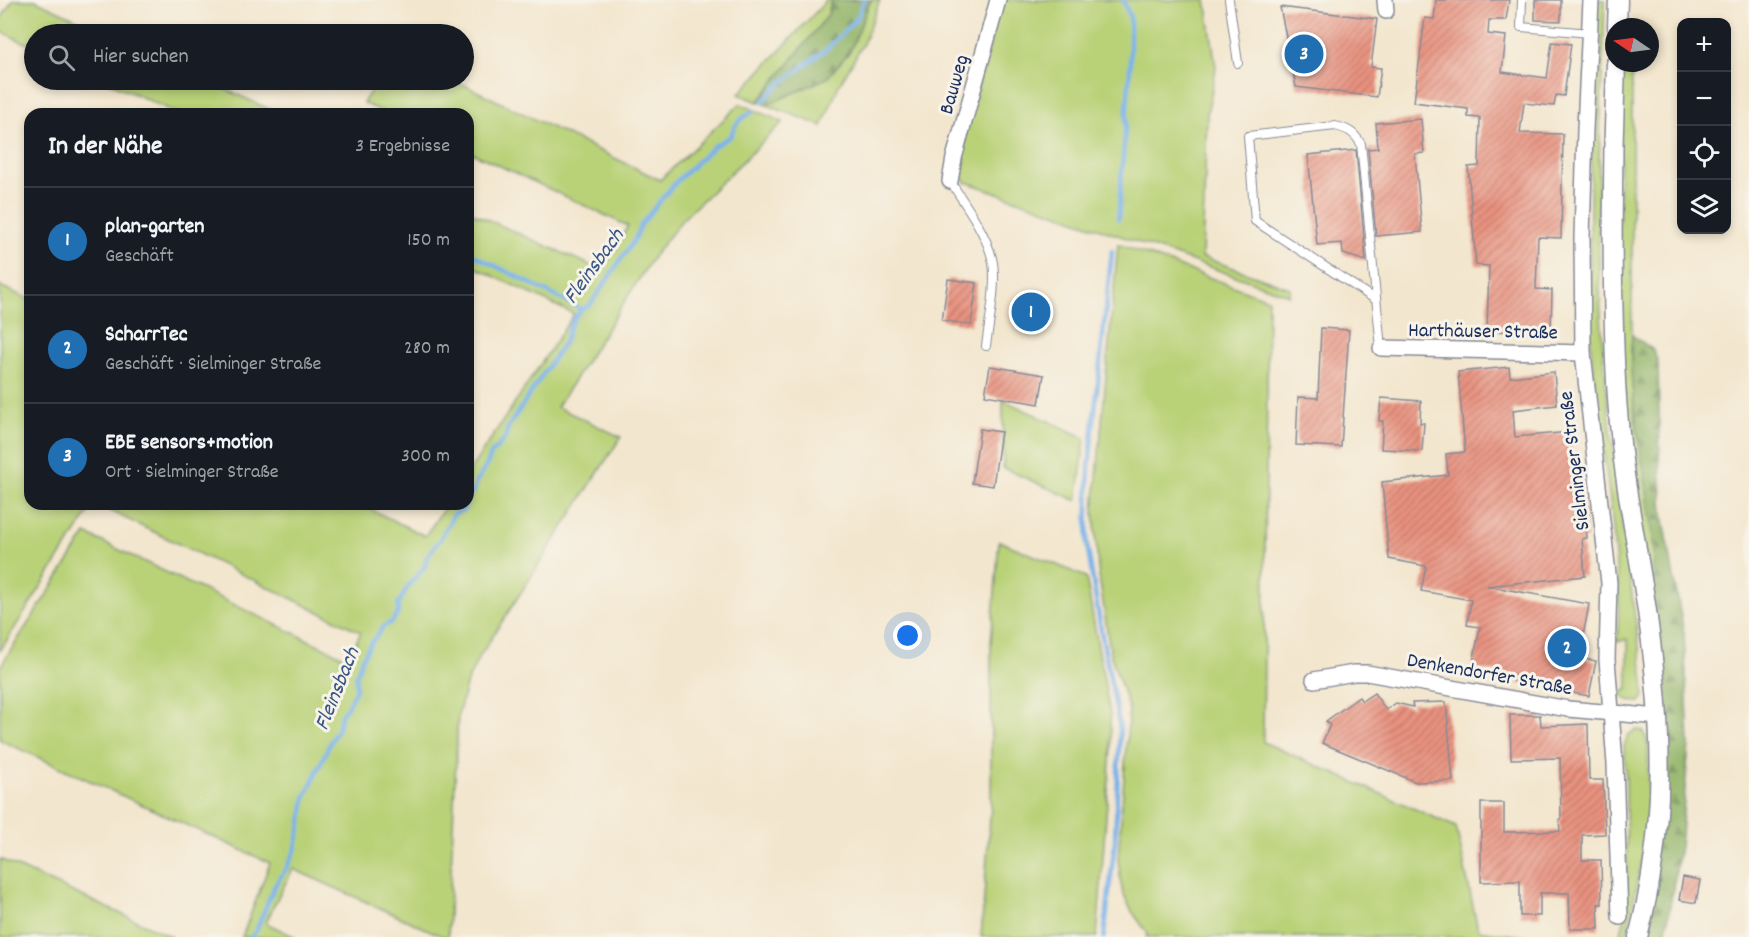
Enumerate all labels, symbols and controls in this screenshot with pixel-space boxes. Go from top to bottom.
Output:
north arrow [1605,18,1659,72]
map controls [1677,18,1731,234]
button: + [1677,18,1731,72]
search box [24,24,474,90]
pin: 3 [1284,32,1324,76]
icon: search [45,41,78,74]
text: Hier suchen [93,42,189,73]
street label: Bauweg [933,51,979,118]
button: − [1677,72,1731,126]
button: locate [1677,126,1731,180]
text: In der Nähe [48,129,162,166]
text: 3 Ergebnisse [355,133,450,161]
button: layers [1677,180,1731,234]
text: plan-garten [105,212,204,243]
water label: Fleinsbach [557,222,633,311]
text: 1 [65,227,70,255]
text: 150 m [407,227,450,255]
text: Geschäft [105,243,174,271]
pin: 1 [1012,290,1050,334]
street label: Harthäuser Straße [1408,317,1558,349]
text: ScharrTec [105,320,188,351]
text: 2 [63,335,72,363]
text: 280 m [404,335,450,363]
text: Geschäft · Sielminger Straße [105,351,321,379]
street label: Sielminger Straße [1553,389,1599,532]
text: EBE sensors+motion [105,428,273,459]
text: 3 [63,443,72,471]
text: 300 m [401,443,450,471]
text: Ort · Sielminger Straße [105,459,279,487]
your location [893,621,922,650]
pin: 2 [1548,626,1586,670]
water label: Fleinsbach [308,642,369,735]
street label: Denkendorfer Straße [1404,647,1575,705]

